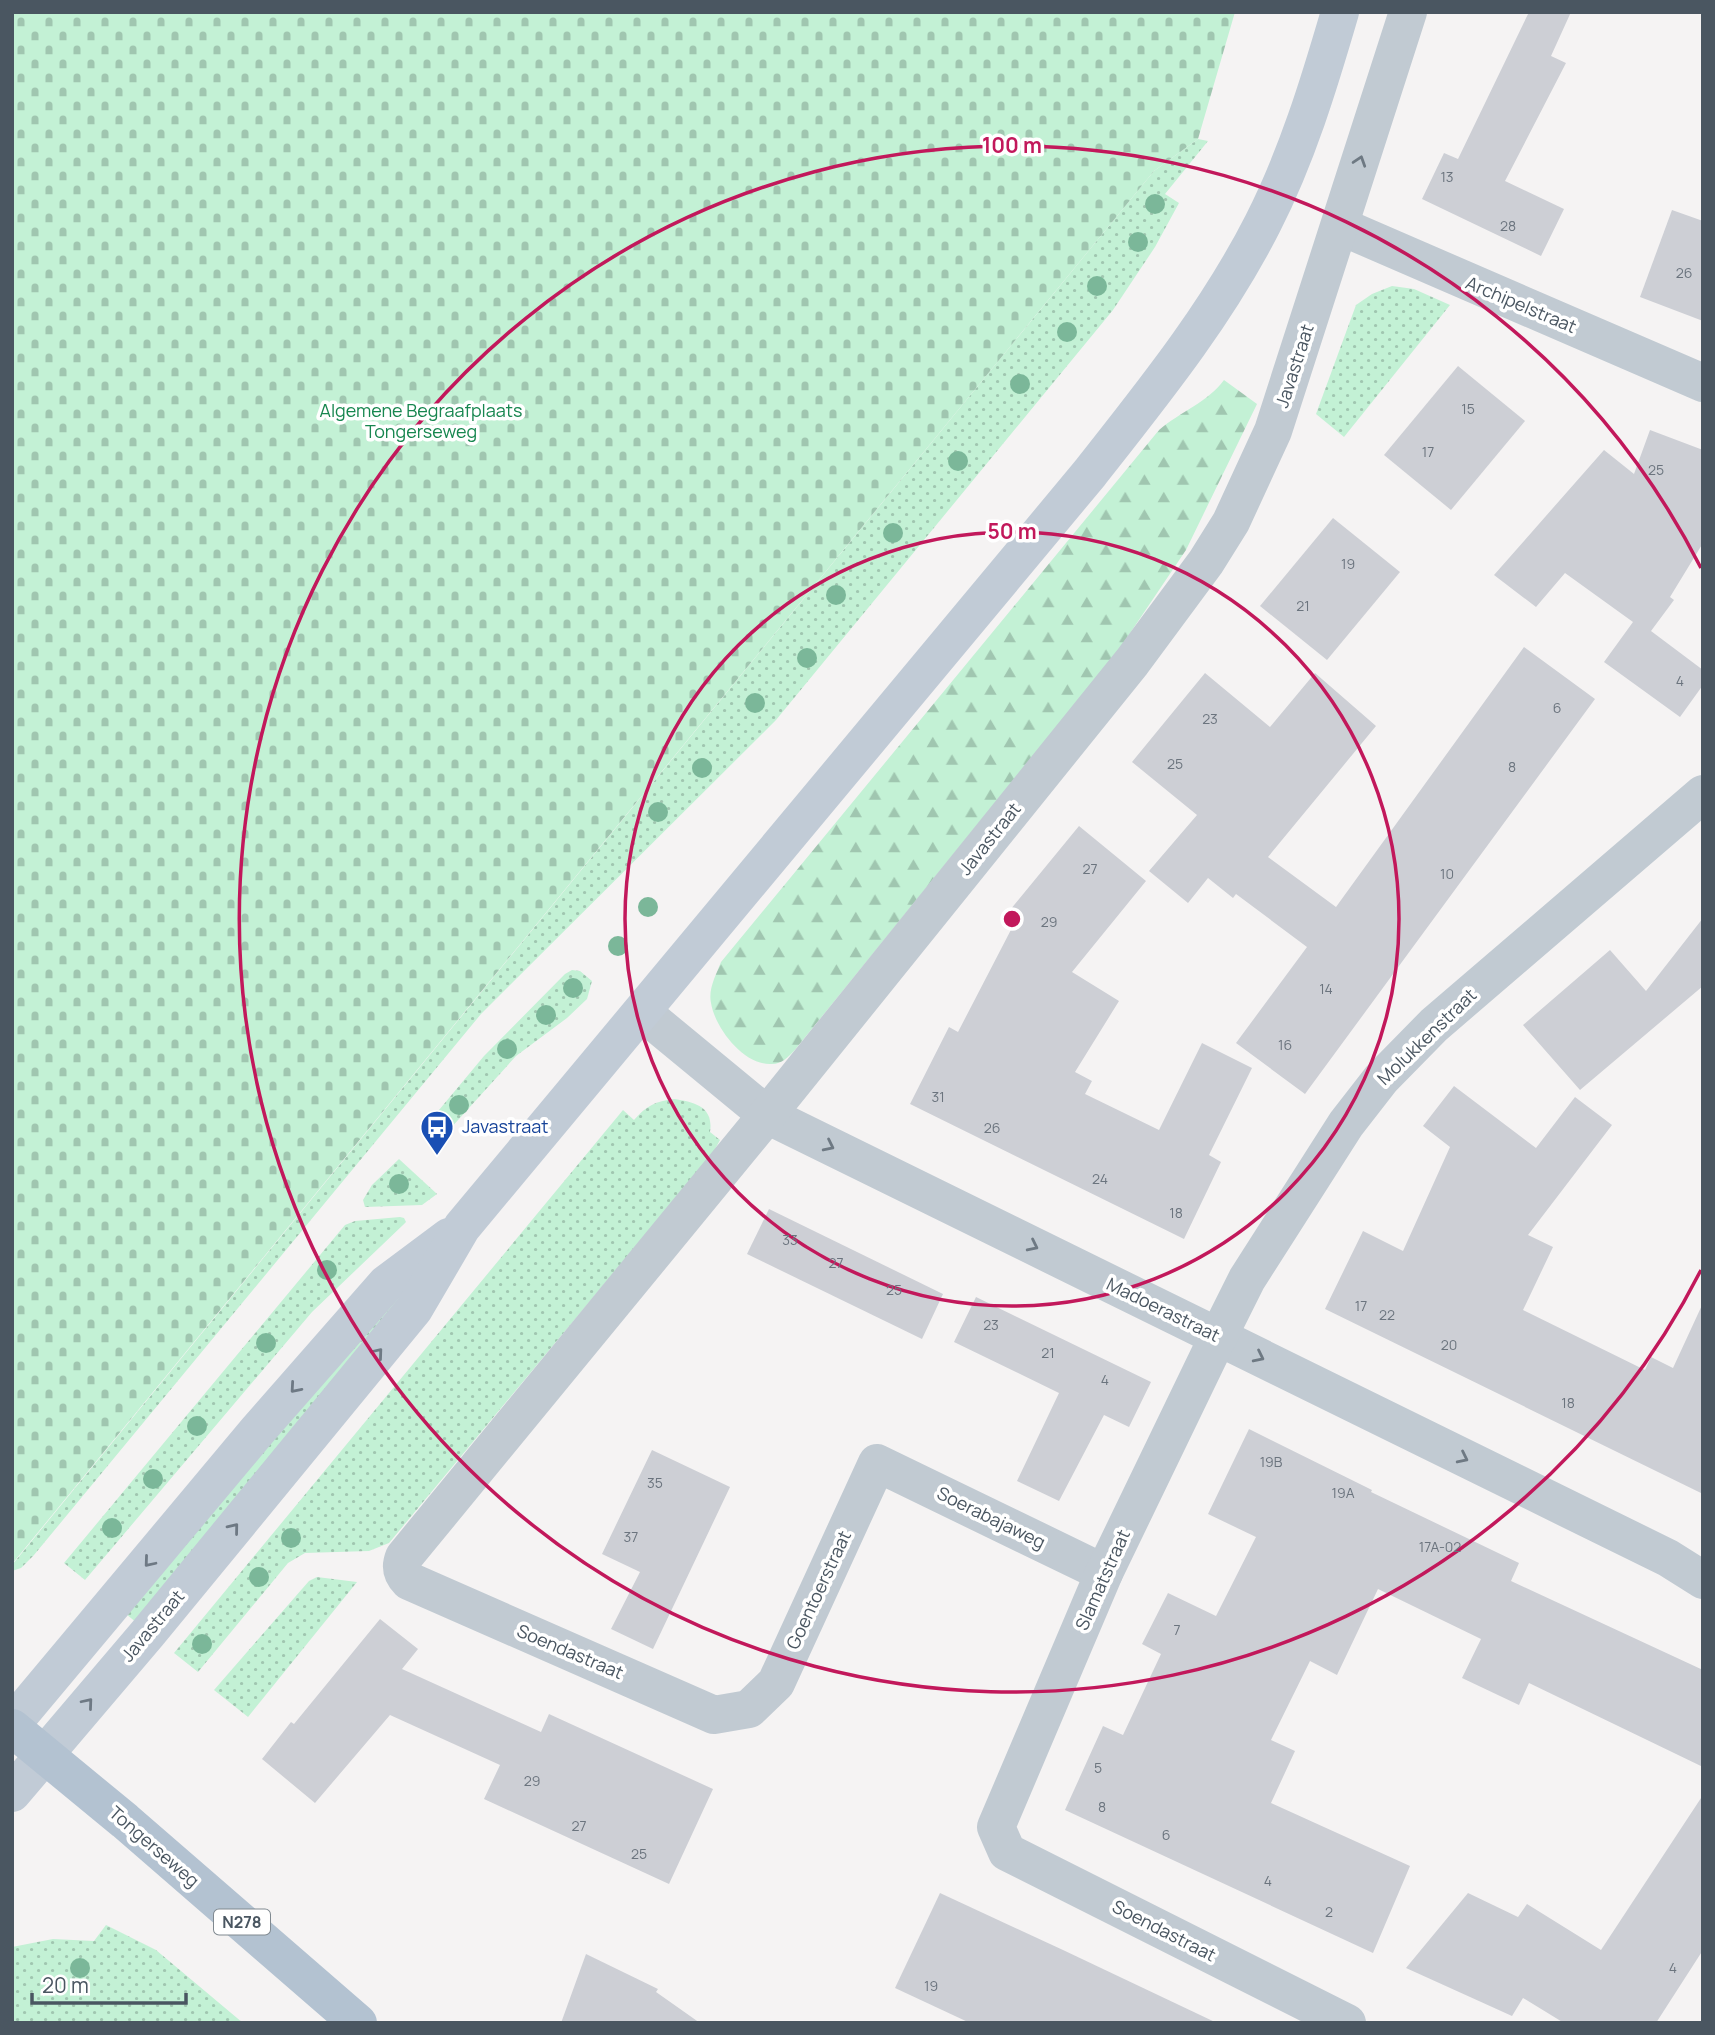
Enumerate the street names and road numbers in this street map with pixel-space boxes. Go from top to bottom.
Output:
street label: Archipelstraat [1462,270,1580,338]
street label: Javastraat [1269,321,1319,411]
street label: Javastraat [953,797,1026,880]
street label: Molukkenstraat [1371,983,1481,1090]
street label: Madoerastraat [1103,1271,1224,1347]
street label: Soerabajaweg [933,1480,1050,1554]
street label: Slamatstraat [1069,1525,1135,1634]
street label: Goentoerstraat [780,1526,856,1653]
street label: Javastraat [115,1584,189,1666]
street label: Soendastraat [514,1618,627,1684]
street label: Tongerseweg [104,1800,205,1892]
street label: Soendastraat [1109,1894,1220,1967]
road number: N278 [214,1910,270,1934]

